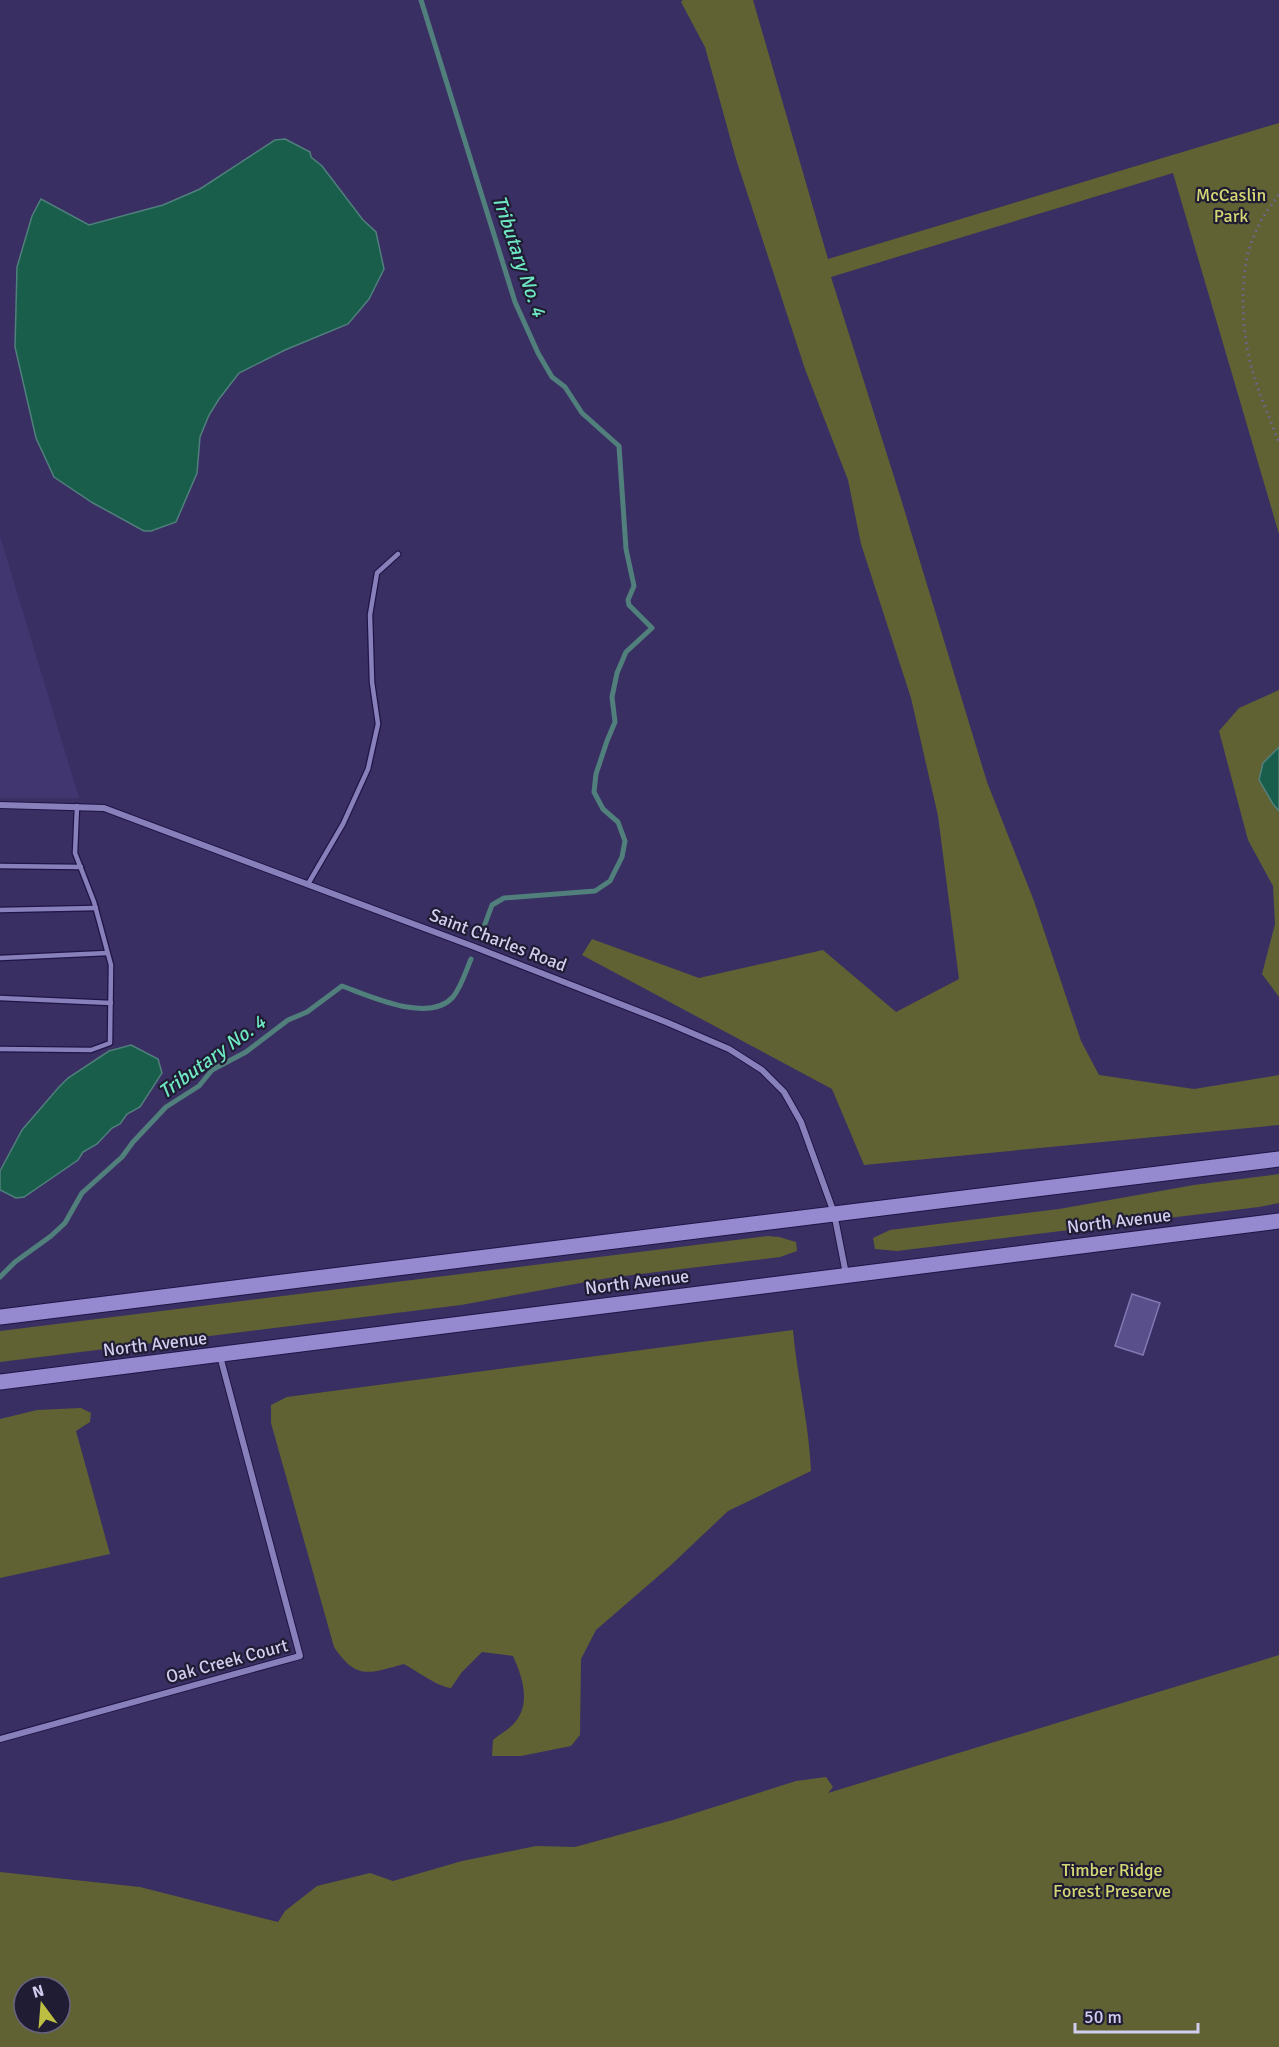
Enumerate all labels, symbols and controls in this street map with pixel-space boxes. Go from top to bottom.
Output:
park label: McCaslin Park [1196,184,1266,227]
water label: Tributary No. 4 [487,192,552,321]
street label: Saint Charles Road [426,904,570,976]
water label: Tributary No. 4 [153,1009,271,1104]
street label: North Avenue [1066,1204,1172,1238]
street label: North Avenue [584,1265,690,1299]
street label: North Avenue [102,1327,208,1361]
street label: Oak Creek Court [164,1634,290,1688]
park label: Timber Ridge Forest Preserve [1053,1859,1171,1902]
north arrow [12,1975,72,2035]
text: N [30,1980,46,2003]
scale bar [1075,1996,1198,2034]
text: 50 m [1084,2006,1122,2028]

